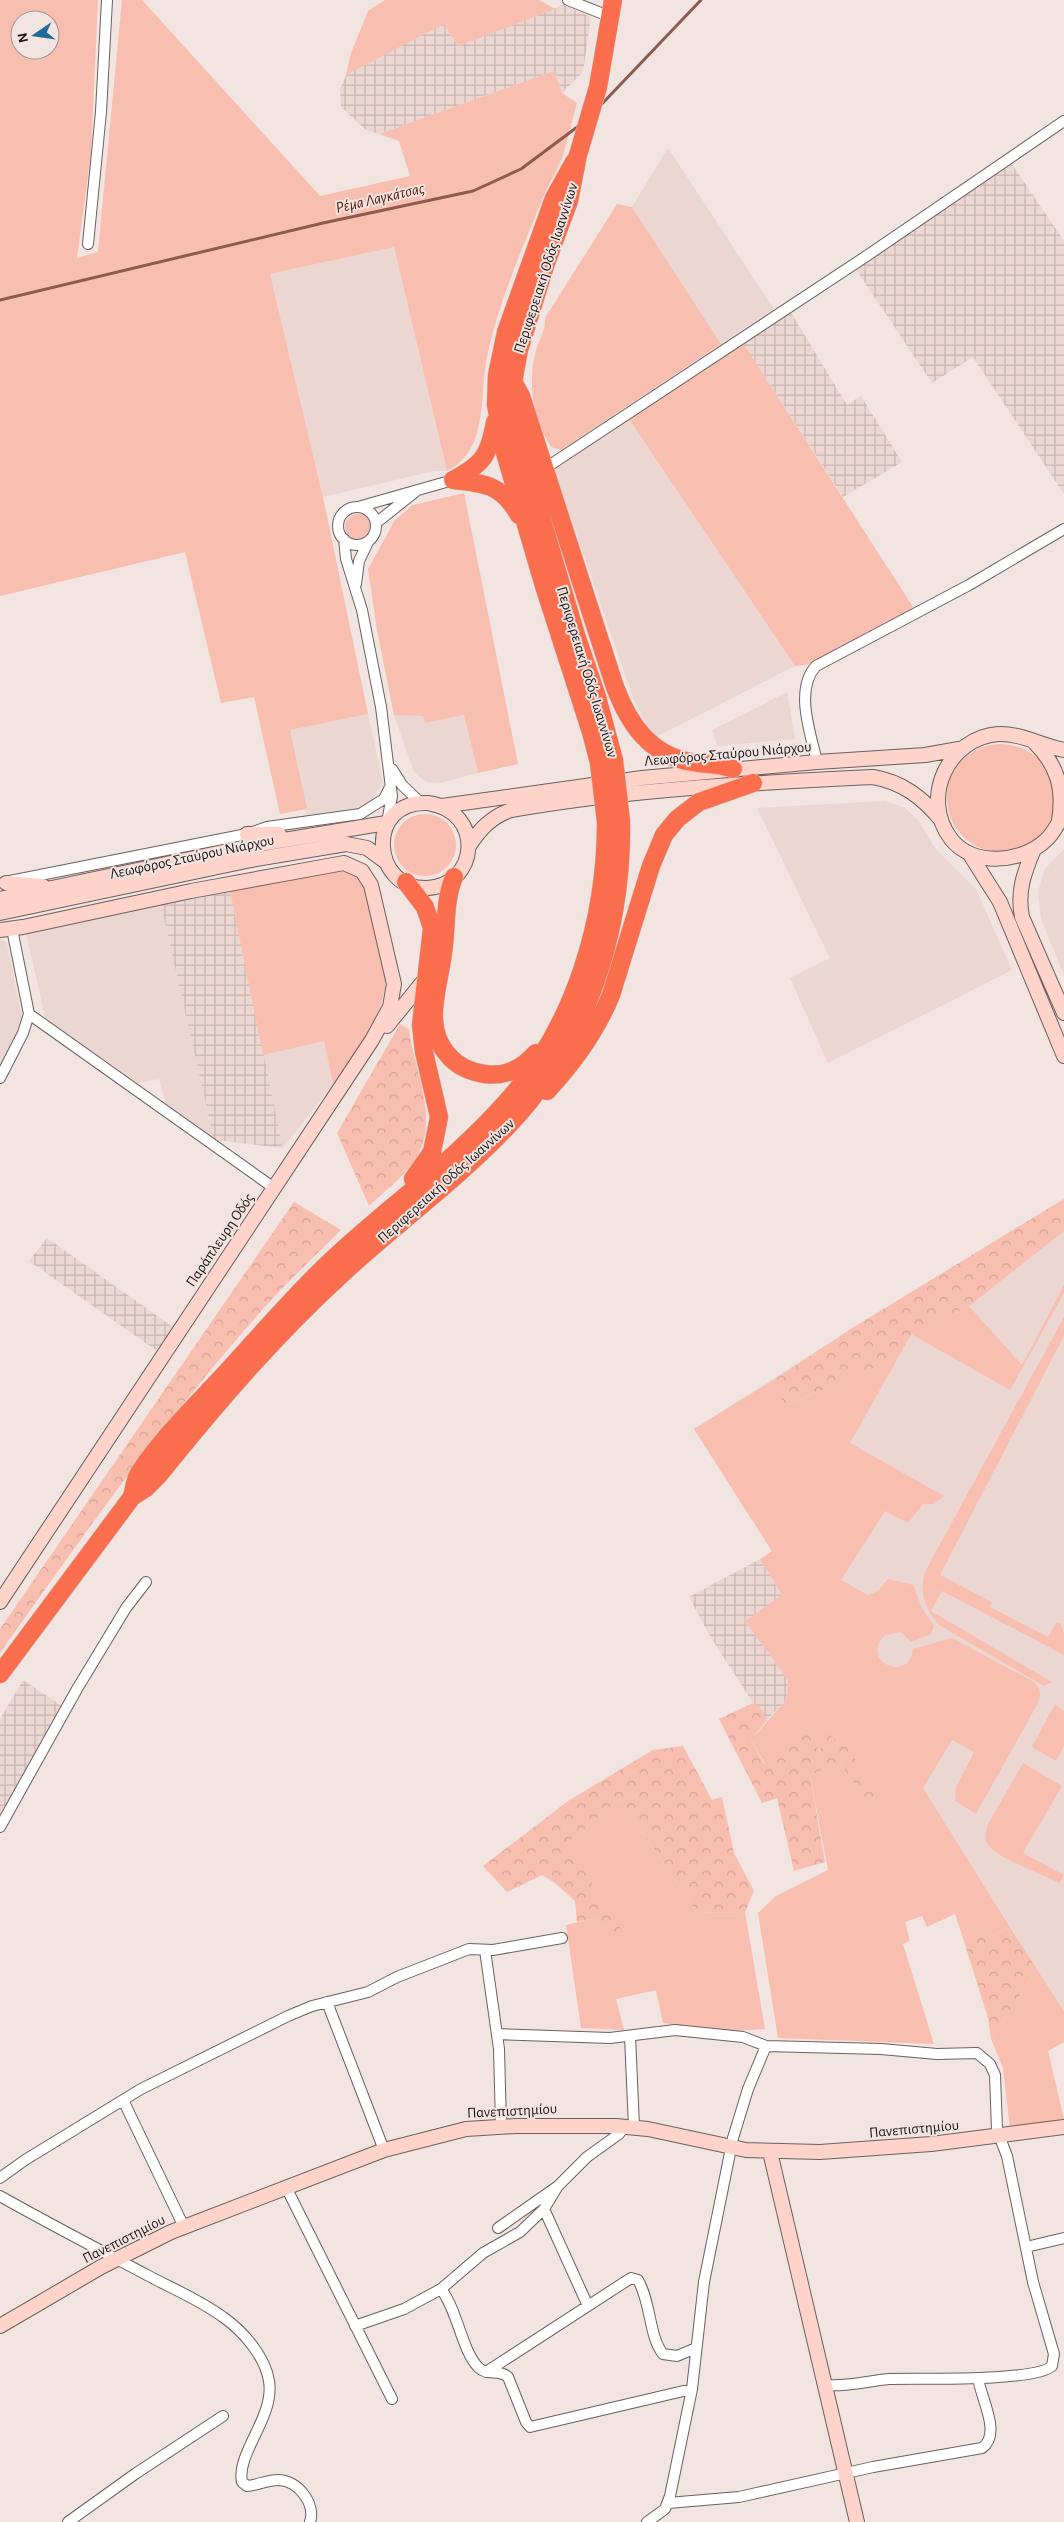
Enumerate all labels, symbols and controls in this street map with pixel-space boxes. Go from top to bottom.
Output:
north arrow [10,10,60,60]
text: N [15,31,31,44]
water label: Ρέμα Λαγκάτσας [334,180,427,217]
street label: Περιφερειακή Οδός Ιωαννίνων [511,181,581,355]
street label: Περιφερειακή Οδός Ιωαννίνων [554,585,620,759]
street label: Λεωφόρος Σταύρου Νιάρχου [644,739,812,769]
street label: Λεωφόρος Σταύρου Νιάρχου [108,832,276,882]
street label: Περιφερειακή Οδός Ιωαννίνων [375,1116,517,1246]
street label: Παράπλευρη Οδός [183,1190,257,1289]
street label: Πανεπιστημίου [467,2101,557,2121]
street label: Πανεπιστημίου [868,2118,960,2140]
street label: Πανεπιστημίου [80,2212,168,2266]

